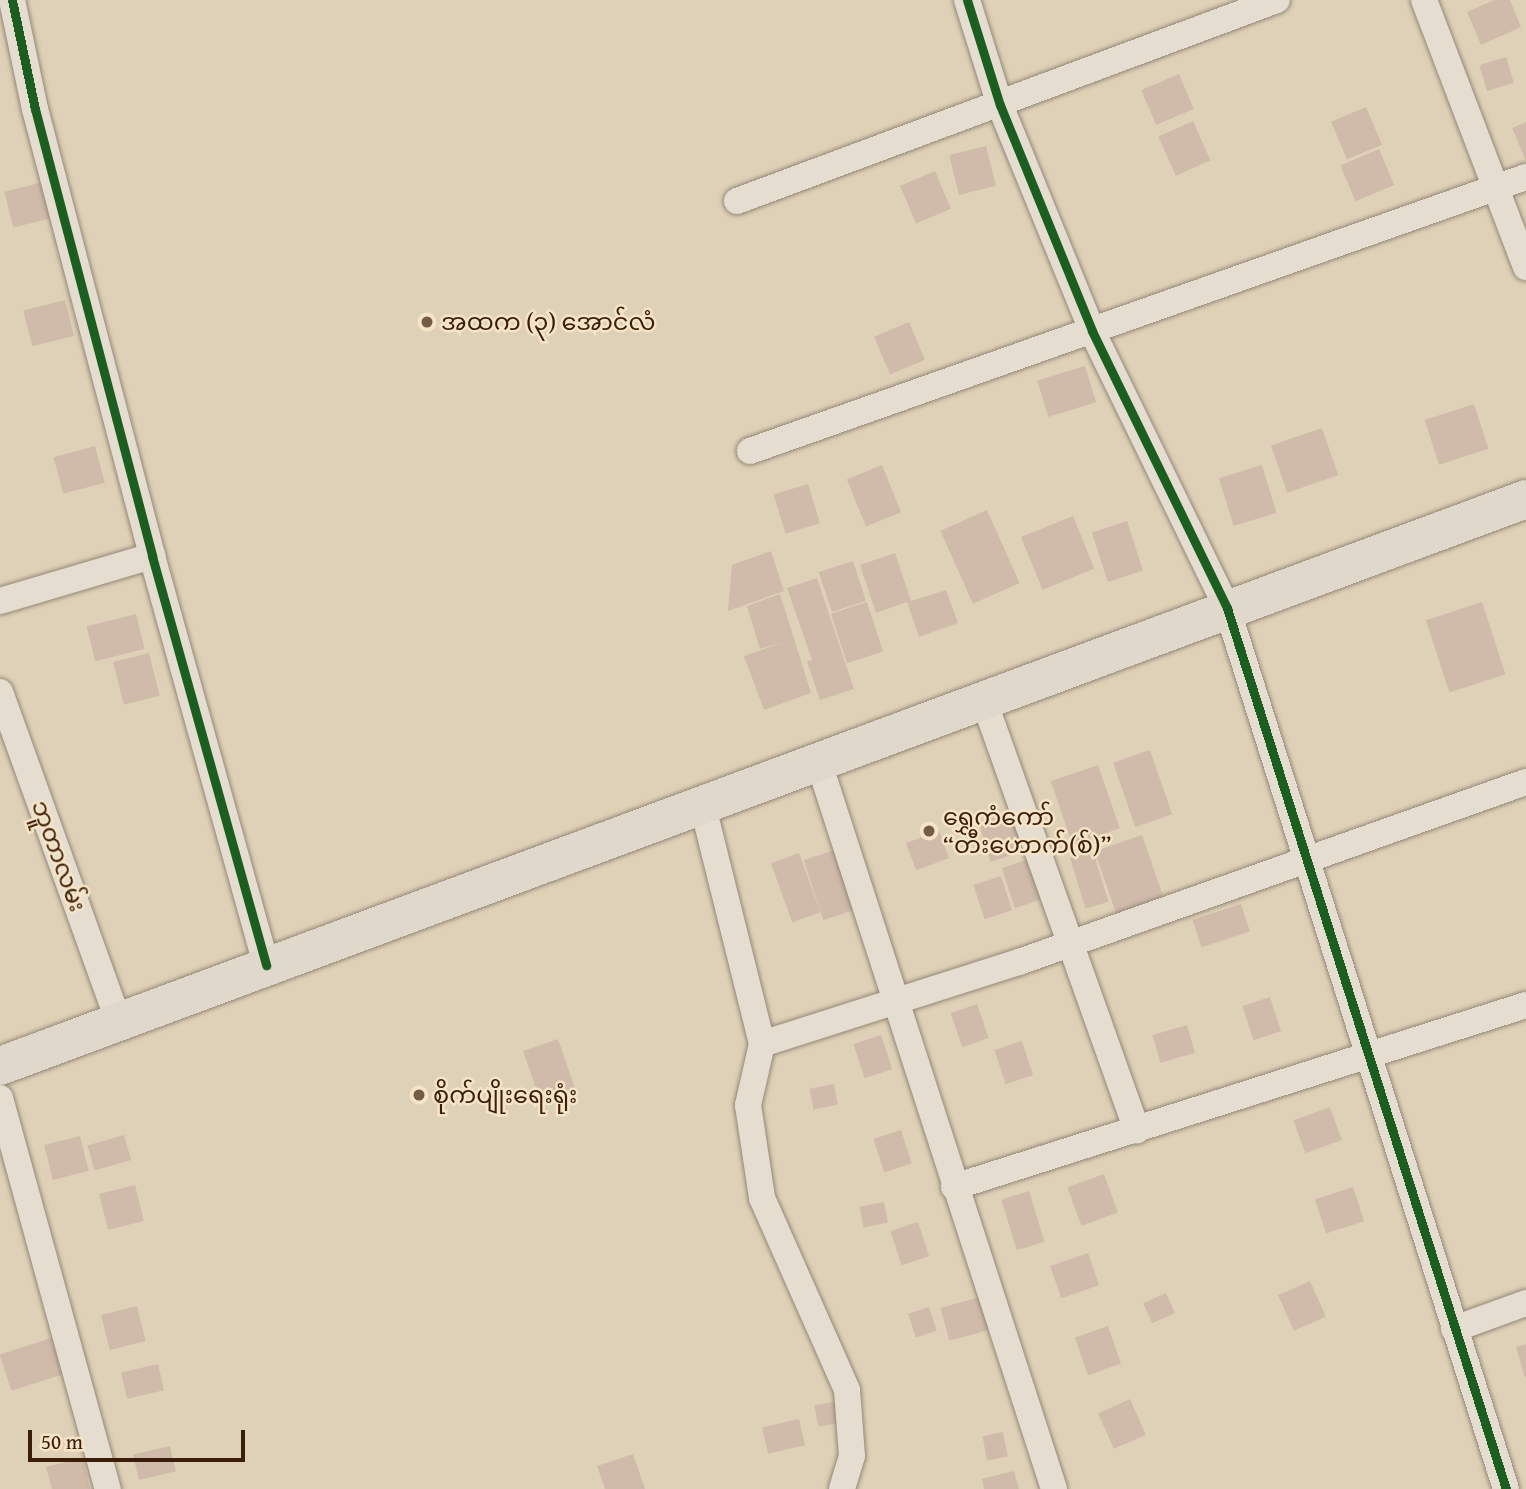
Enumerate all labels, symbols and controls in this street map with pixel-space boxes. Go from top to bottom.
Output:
place label: အထက (၃) အောင်လံ [441,308,655,336]
marker: အထက (၃) အောင်လံ [419,314,435,330]
street label: ဘူတာလမ်း [26,796,92,916]
place label: ရွှေကံကော် “တီးဟောက်(စ်)” ️ [943,803,1117,859]
marker: ရွှေကံကော် “တီးဟောက်(စ်)” ️ [921,823,937,839]
place label: စိုက်ပျိုးရေးရုံး [433,1081,577,1109]
marker: စိုက်ပျိုးရေးရုံး [411,1087,427,1103]
scale bar [32,1416,248,1460]
text: 50 m [41,1426,83,1457]

